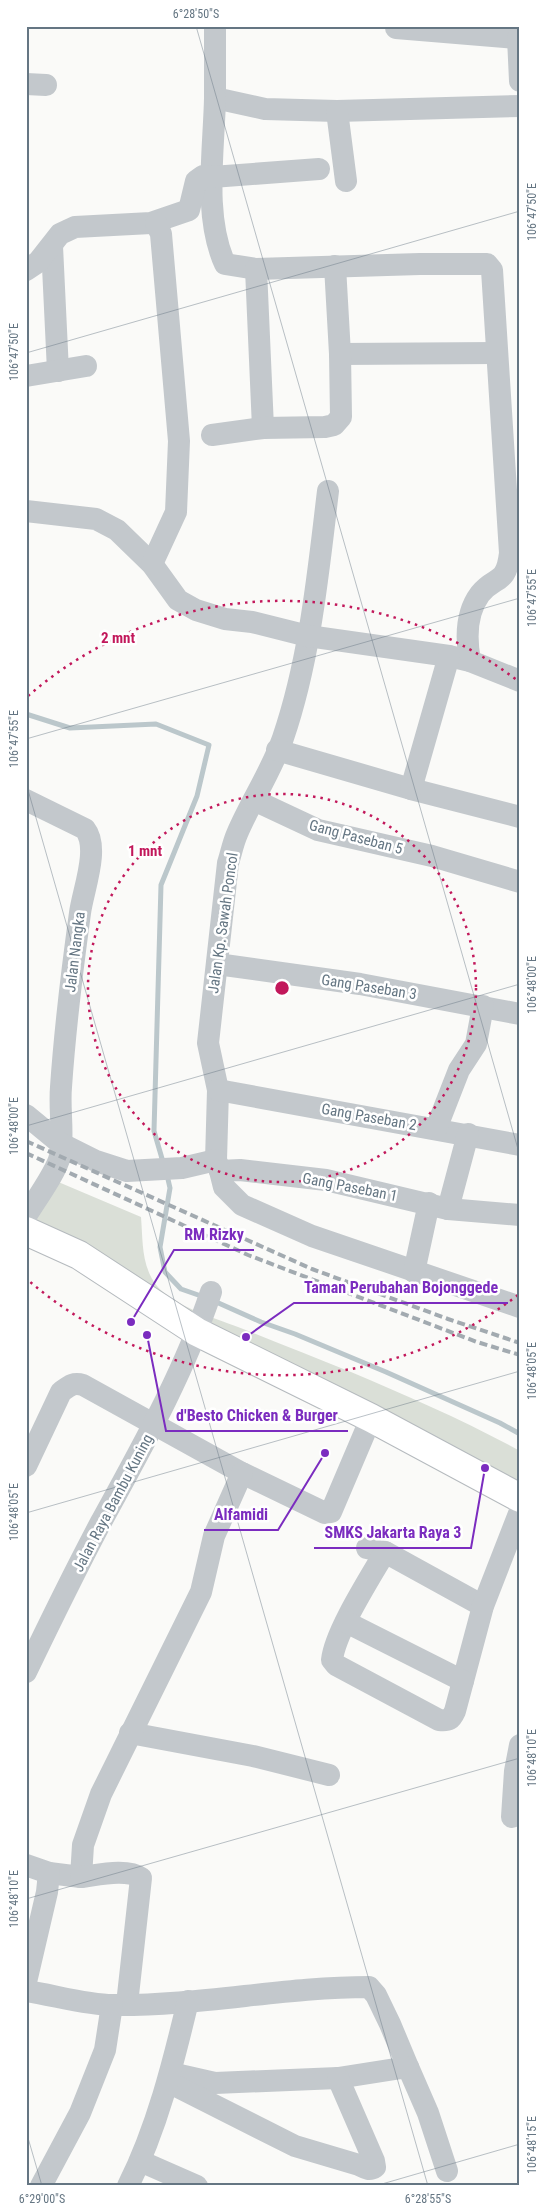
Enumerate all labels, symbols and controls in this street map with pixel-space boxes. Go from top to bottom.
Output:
text: 6°28'50"S [173,7,219,21]
text: 106°47'50"E [525,183,539,241]
text: 106°47'50"E [7,323,21,381]
text: 106°47'55"E [525,569,539,627]
text: 2 mnt [101,629,135,647]
text: 106°47'55"E [7,710,21,768]
street label: Gang Paseban 5 [307,816,405,858]
text: 1 mnt [128,842,162,860]
street label: Jalan Kp. Sawah Poncol [204,851,242,995]
street label: Jalan Nangka [61,911,89,993]
text: 106°48'00"E [525,956,539,1014]
street label: Gang Paseban 3 [320,971,418,1003]
centre of rings [273,979,291,997]
text: 106°48'00"E [7,1097,21,1155]
street label: Gang Paseban 2 [320,1100,418,1134]
street label: Gang Paseban 1 [301,1169,399,1205]
callout: RM Rizky [174,1219,254,1250]
text: RM Rizky [184,1225,244,1244]
callout: Taman Perubahan Bojonggede [294,1272,508,1303]
text: Taman Perubahan Bojonggede [304,1278,498,1297]
text: 106°48'05"E [525,1342,539,1400]
callout: d'Besto Chicken & Burger [166,1400,348,1431]
text: d'Besto Chicken & Burger [176,1406,338,1425]
street label: Jalan Raya Bambu Kuning [69,1431,157,1575]
text: 106°48'05"E [7,1483,21,1541]
callout: Alfamidi [204,1499,278,1530]
text: Alfamidi [214,1505,268,1524]
callout: SMKS Jakarta Raya 3 [314,1517,471,1548]
text: SMKS Jakarta Raya 3 [325,1523,461,1542]
text: 106°48'10"E [525,1729,539,1787]
text: 106°48'10"E [7,1870,21,1928]
text: 106°48'15"E [525,2116,539,2174]
text: 6°29'00"S [19,2192,65,2206]
text: 6°28'55"S [405,2192,451,2206]

